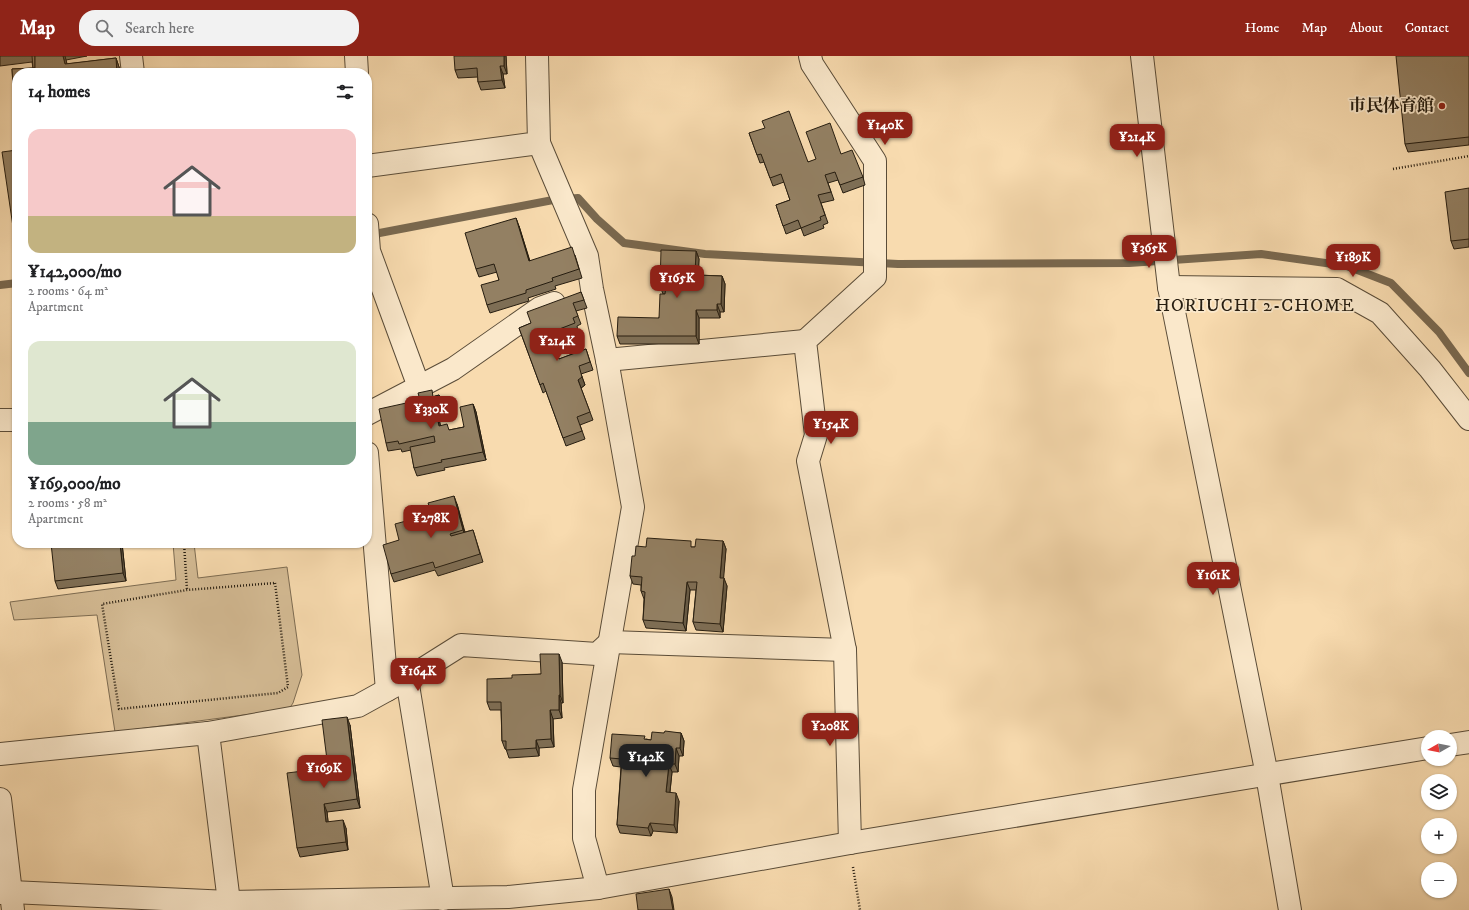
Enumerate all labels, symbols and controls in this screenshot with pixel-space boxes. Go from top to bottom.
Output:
search box [79,10,359,46]
text: Map [20,17,55,40]
icon: search [93,17,115,39]
text: Search here [125,19,194,38]
text: Home [1245,19,1279,37]
text: Map [1301,19,1327,37]
text: About [1349,19,1383,37]
text: Contact [1405,19,1449,37]
text: 14 homes [28,81,90,103]
icon: filters [334,81,356,103]
place label: 市民体育館 [1349,95,1434,117]
marker: 市民体育館 [1437,101,1447,111]
pin: ¥140K [857,112,913,146]
text: ¥140K [866,117,904,133]
pin: ¥214K [1109,124,1165,158]
text: ¥214K [1119,129,1155,145]
icon: home [156,155,228,227]
pin: ¥365K [1121,235,1177,269]
text: ¥365K [1131,240,1167,256]
pin: ¥189K [1325,244,1381,278]
text: ¥189K [1335,249,1371,265]
text: ¥142,000/mo [28,261,122,283]
pin: ¥165K [649,265,705,299]
text: ¥165K [659,270,695,286]
text: 2 rooms · 64 m² [28,283,108,299]
district label: HORIUCHI 2-CHOME [1155,295,1355,317]
text: Apartment [28,299,83,315]
pin: ¥214K [529,328,585,362]
text: ¥214K [539,333,575,349]
icon: home [156,367,228,439]
pin: ¥330K [403,396,459,430]
text: ¥330K [414,401,448,417]
pin: ¥154K [803,411,859,445]
text: ¥154K [813,416,849,432]
text: ¥169,000/mo [28,473,121,495]
text: 2 rooms · 58 m² [28,495,107,511]
pin: ¥278K [403,505,459,539]
text: ¥278K [412,510,450,526]
text: Apartment [28,511,83,527]
pin: ¥161K [1185,562,1241,596]
text: ¥161K [1196,567,1230,583]
pin: ¥164K [390,658,446,692]
text: ¥164K [400,663,436,679]
pin: ¥208K [802,713,858,747]
text: ¥208K [811,718,849,734]
north arrow [1421,730,1457,766]
map controls [1421,730,1457,898]
pin: ¥142K [618,744,674,778]
text: ¥142K [628,749,664,765]
pin: ¥169K [296,755,352,789]
text: ¥169K [306,760,342,776]
button: layers [1421,774,1457,810]
button: + [1421,818,1457,854]
button: − [1421,862,1457,898]

